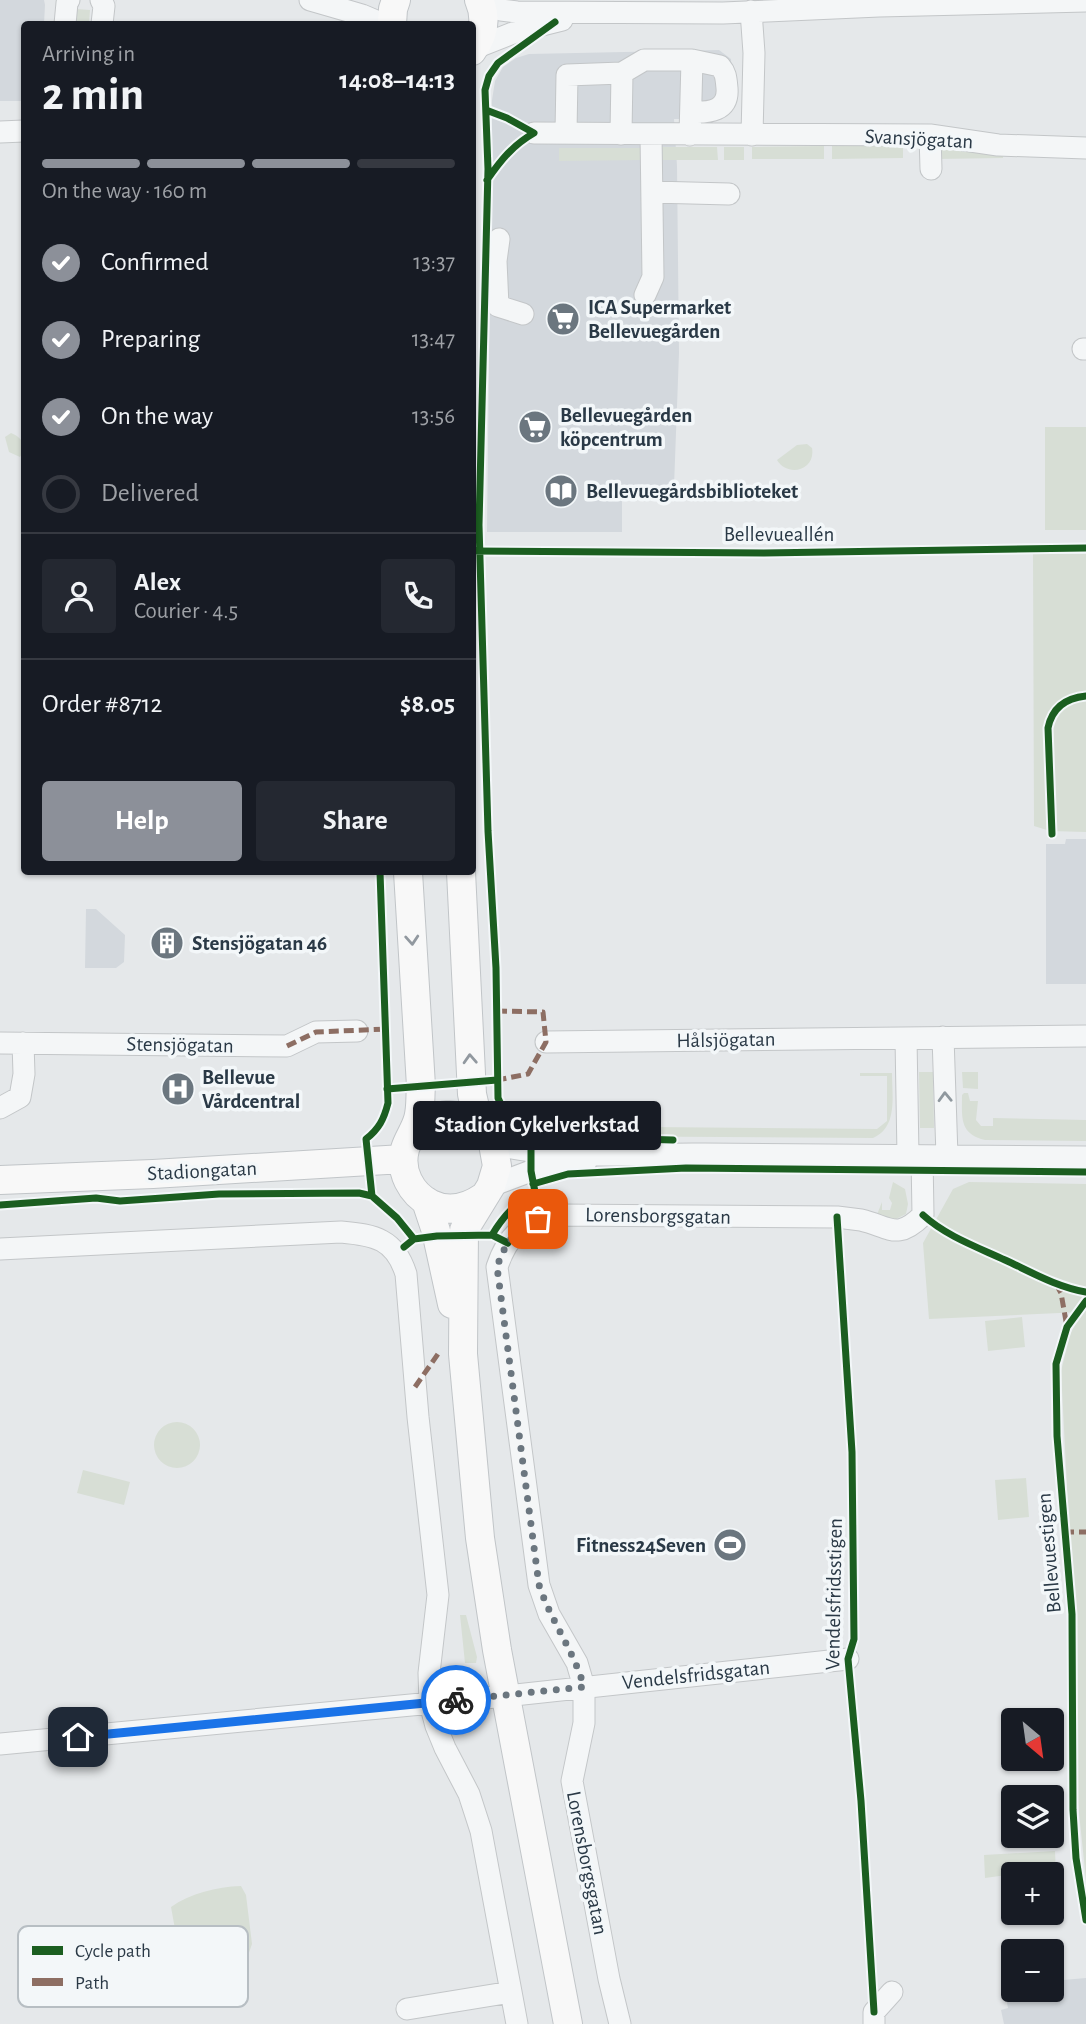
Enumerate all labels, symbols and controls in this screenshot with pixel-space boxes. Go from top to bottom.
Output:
text: Arriving in [42,43,135,66]
text: 14:08–14:13 [339,67,455,93]
text: 2 min [42,72,144,118]
street label: Svansjögatan [864,126,974,152]
text: On the way · 160 m [42,180,207,203]
icon: check [42,244,80,282]
text: Confirmed [101,249,209,275]
text: 13:37 [413,251,455,274]
place label: ICA Supermarket Bellevuegården [588,297,731,342]
supermarket icon: ICA Supermarket Bellevuegården [544,300,582,338]
icon: check [42,321,80,359]
text: Preparing [101,326,200,352]
text: 13:47 [412,328,455,351]
icon: check [42,398,80,436]
text: On the way [101,403,213,429]
text: 13:56 [412,405,455,428]
place label: Bellevuegården köpcentrum [560,405,692,450]
supermarket icon: Bellevuegården köpcentrum [516,408,554,446]
library icon: Bellevuegårdsbiblioteket [542,472,580,510]
text: Delivered [101,480,199,506]
place label: Bellevuegårdsbiblioteket [586,481,798,502]
street label: Bellevueallén [724,524,834,545]
button: person [42,559,116,633]
button: phone [381,559,455,633]
text: Alex [134,569,181,595]
text: Courier · 4.5 [134,600,238,623]
text: Order #8712 [42,691,162,717]
text: $8.05 [400,691,455,717]
button: Help [42,781,242,861]
button: Share [256,781,455,861]
building icon: Stensjögatan 46 [148,924,186,962]
place label: Stensjögatan 46 [192,933,327,954]
one-way arrow [404,934,419,945]
street label: Hålsjögatan [676,1029,776,1051]
street label: Stensjögatan [126,1034,234,1056]
one-way arrow [463,1054,478,1065]
place label: Bellevue Vårdcentral [202,1067,300,1112]
hospital icon: Bellevue Vårdcentral [159,1070,197,1108]
one-way arrow [937,1091,953,1102]
callout: Stadion Cykelverkstad [414,1100,662,1149]
text: Stadion Cykelverkstad [435,1114,639,1137]
street label: Stadiongatan [147,1158,257,1184]
pin [508,1189,568,1249]
icon: bag [519,1200,557,1238]
street label: Lorensborgsgatan [585,1204,731,1228]
street label: Bellevuestigen [1033,1492,1065,1614]
street label: Vendelsfridsstigen [822,1518,846,1670]
sports icon: Fitness24Seven [711,1526,749,1564]
place label: Fitness24Seven [576,1535,706,1556]
street label: Vendelsfridsgatan [621,1657,771,1693]
courier [421,1665,491,1735]
icon: bike [437,1681,475,1719]
pin [48,1707,108,1767]
north arrow [1001,1708,1064,1771]
map controls [1001,1708,1064,2002]
icon: home [59,1718,97,1756]
button: layers [1001,1785,1064,1848]
street label: Lorensborgsgatan [563,1789,611,1937]
button: + [1001,1862,1064,1925]
legend [18,1926,248,2007]
button: − [1001,1939,1064,2002]
text: Cycle path [75,1942,151,1961]
text: Path [75,1974,109,1993]

